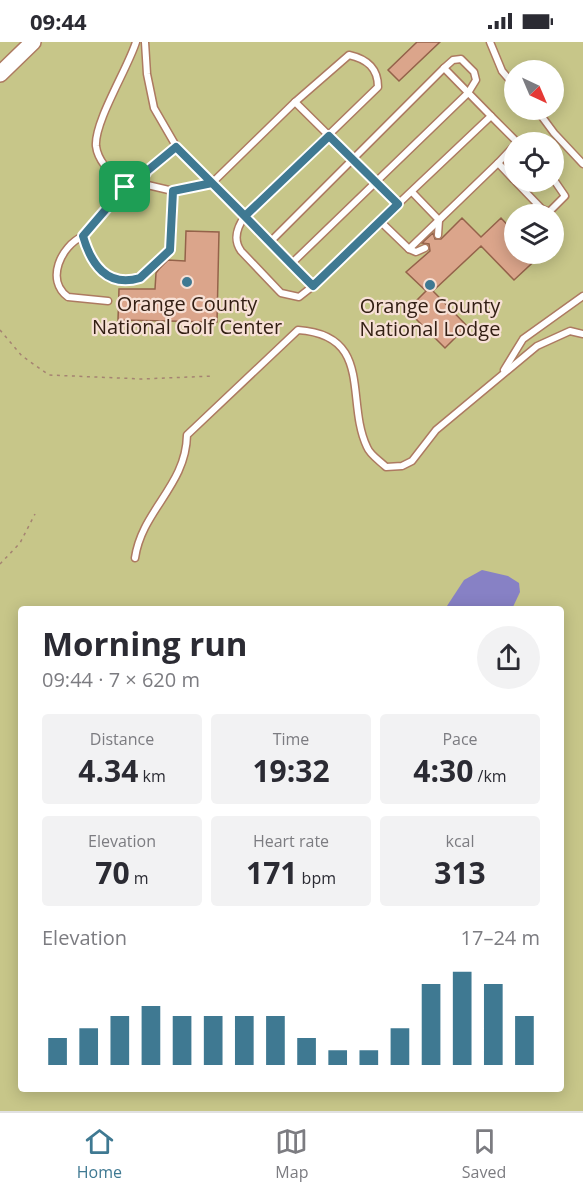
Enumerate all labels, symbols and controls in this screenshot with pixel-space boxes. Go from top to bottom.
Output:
text: 09:44 [30,6,87,36]
north arrow [504,60,564,120]
map controls [504,60,564,264]
button: locate [504,132,564,192]
pin [99,161,150,212]
icon: arrive [108,170,141,203]
button: layers [504,204,564,264]
marker: Orange County National Golf Center [180,275,194,289]
marker: Orange County National Lodge [423,278,437,292]
place label: Orange County National Golf Center [92,290,282,340]
place label: Orange County National Lodge [360,292,501,342]
text: Morning run [42,621,248,666]
button: share [477,626,540,689]
text: 09:44 · 7 × 620 m [42,666,200,693]
text: Distance [90,728,154,750]
text: Time [273,728,309,750]
text: Pace [442,728,478,750]
text: 4.34 [78,750,138,791]
text: 19:32 [252,750,330,791]
text: 4:30 [413,750,473,791]
text: km [138,765,166,787]
text: /km [473,765,507,787]
text: Elevation [88,830,156,852]
text: Heart rate [253,830,329,852]
text: kcal [446,830,475,852]
text: 70 [95,852,130,893]
text: 171 [246,852,297,893]
text: 313 [434,852,486,893]
text: m [130,867,149,889]
text: bpm [297,867,336,889]
text: Elevation [42,924,127,951]
text: 17–24 m [461,924,540,951]
tab: Home [77,1125,122,1183]
tab: Map [275,1125,308,1183]
tab: Saved [462,1125,506,1183]

